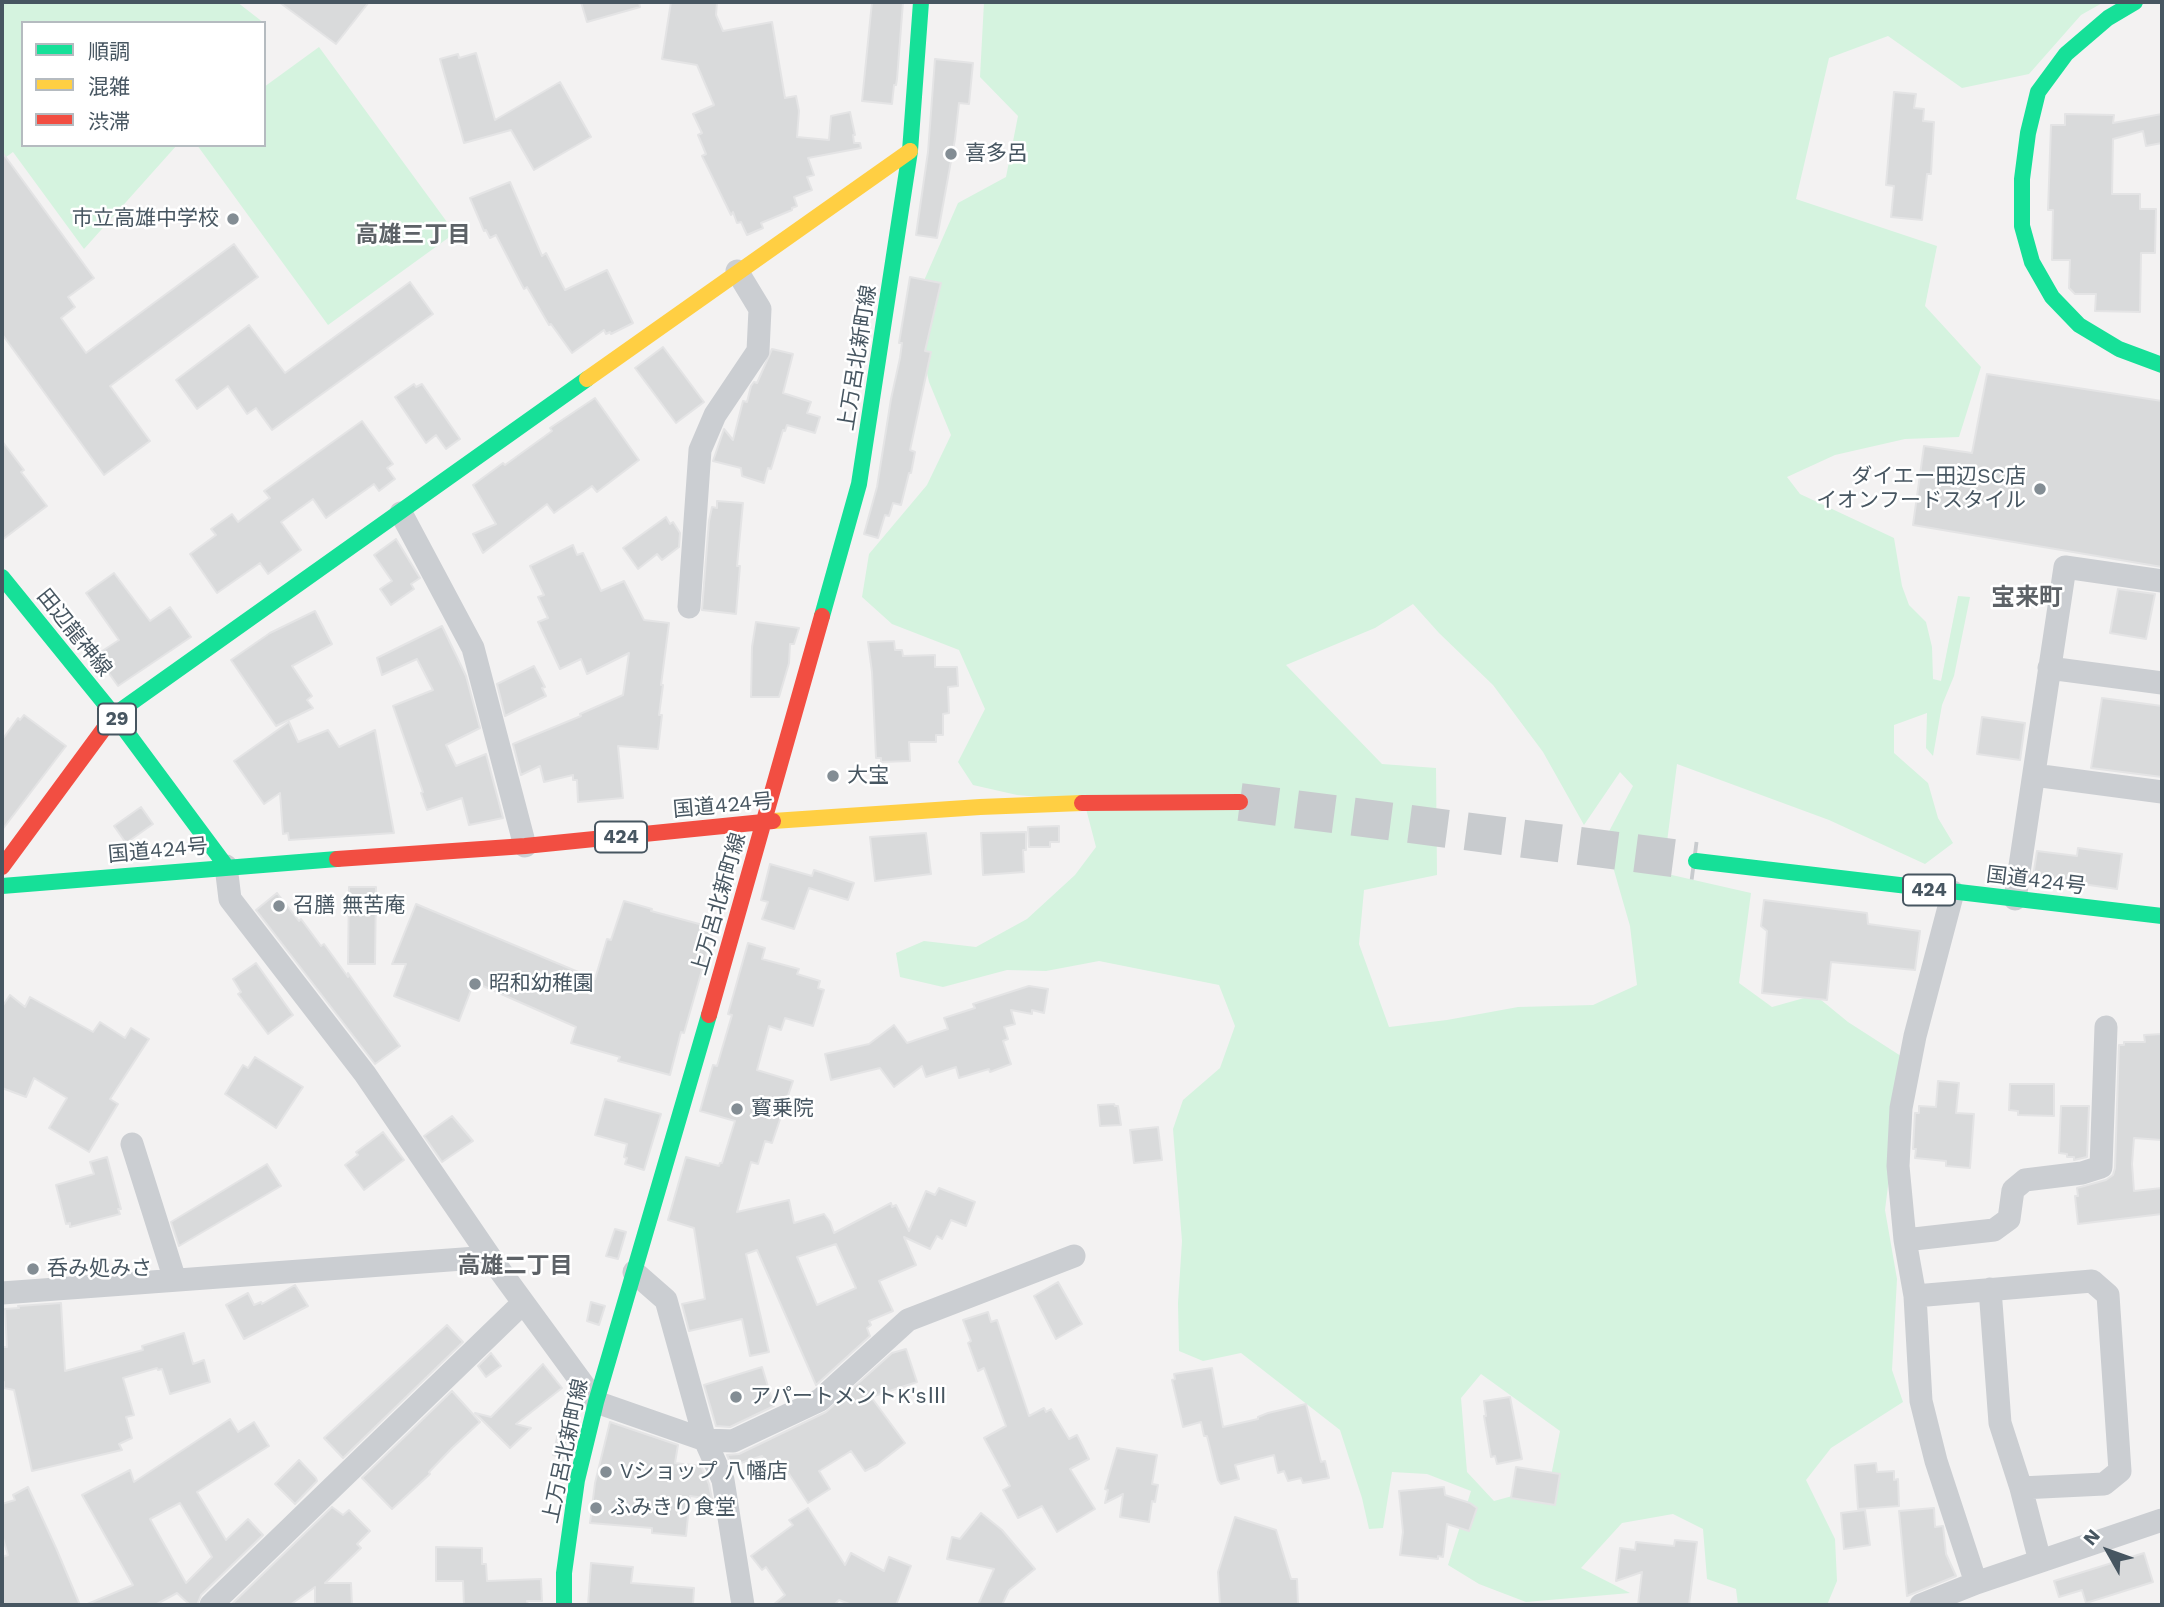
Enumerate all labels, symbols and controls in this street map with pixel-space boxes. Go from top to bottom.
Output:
legend [21,21,266,147]
text: 順調 [88,39,130,64]
text: 混雑 [88,74,130,99]
text: 渋滞 [88,109,130,134]
place label: 喜多呂 [965,141,1028,167]
marker: 喜多呂 [943,146,959,162]
place label: 市立高雄中学校 [72,206,219,232]
marker: 市立高雄中学校 [225,211,241,227]
district label: 高雄三丁目 [356,221,470,249]
street label: 上万呂北新町線 [834,283,882,433]
place label: ダイエー田辺SC店 イオンフードスタイル [1816,464,2026,514]
marker: ダイエー田辺SC店 イオンフードスタイル [2032,481,2048,497]
street label: 田辺龍神線 [31,584,117,682]
district label: 宝来町 [1991,584,2063,612]
road number: 29 [98,704,136,734]
place label: 大宝 [847,763,889,789]
marker: 大宝 [825,768,841,784]
street label: 国道424号 [672,789,774,823]
road number: 424 [595,822,647,852]
street label: 上万呂北新町線 [687,830,751,978]
street label: 国道424号 [107,834,209,868]
street label: 国道424号 [1985,862,2087,900]
road number: 424 [1903,874,1955,906]
place label: 召膳 無苦庵 [293,893,405,919]
marker: 召膳 無苦庵 [271,898,287,914]
place label: 昭和幼稚園 [489,971,594,997]
marker: 昭和幼稚園 [467,976,483,992]
place label: 寳乗院 [751,1096,814,1122]
marker: 寳乗院 [729,1101,745,1117]
district label: 高雄二丁目 [458,1252,572,1280]
place label: 呑み処みさ [47,1256,152,1282]
marker: 呑み処みさ [25,1261,41,1277]
street label: 上万呂北新町線 [538,1376,594,1526]
place label: アパートメントK'sⅢ [750,1384,947,1410]
marker: アパートメントK'sⅢ [728,1389,744,1405]
place label: Vショップ 八幡店 [620,1459,788,1485]
marker: Vショップ 八幡店 [598,1464,614,1480]
place label: ふみきり食堂 [610,1495,736,1521]
marker: ふみきり食堂 [588,1500,604,1516]
north arrow [2073,1516,2143,1586]
text: N [2078,1524,2105,1550]

